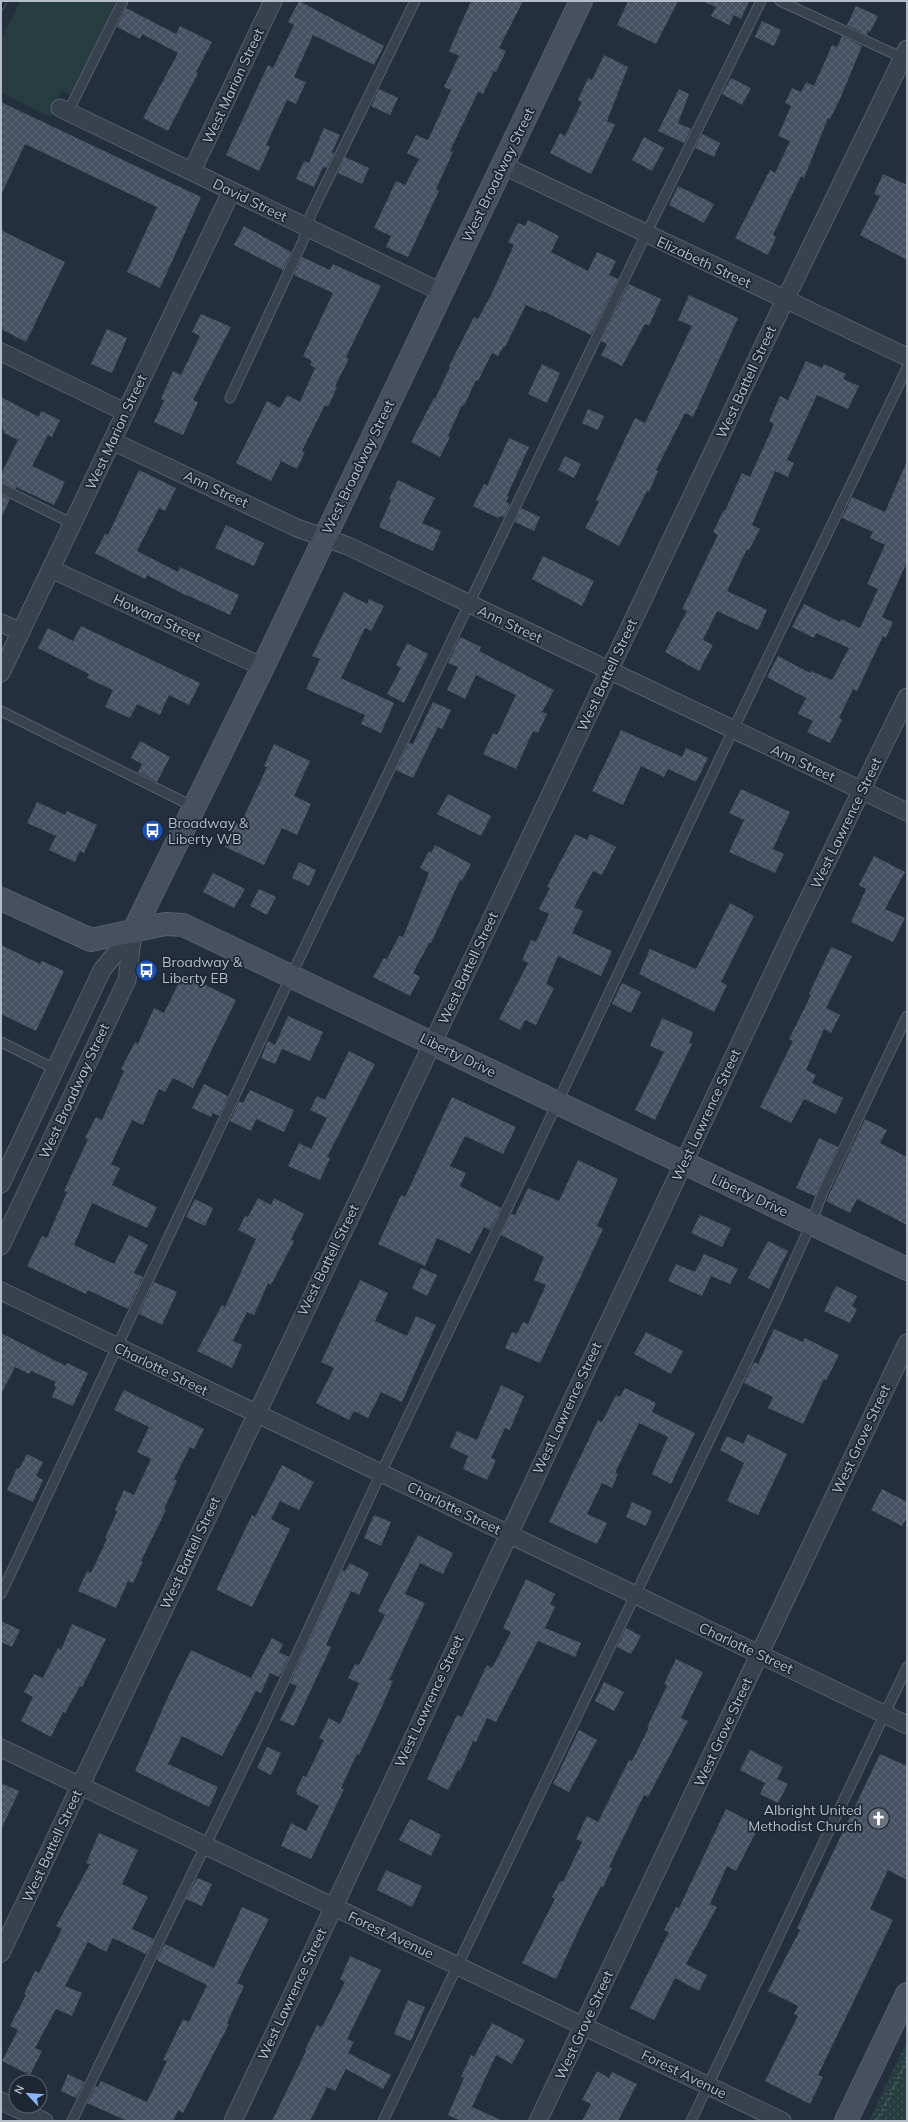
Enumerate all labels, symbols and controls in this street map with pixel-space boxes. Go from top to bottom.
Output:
street label: West Marion Street [198,25,268,147]
street label: West Broadway Street [458,105,538,245]
street label: David Street [210,174,290,226]
street label: Elizabeth Street [654,232,754,292]
street label: West Battell Street [712,323,780,441]
street label: West Marion Street [81,371,151,493]
street label: West Broadway Street [318,397,398,537]
street label: Ann Street [181,466,251,512]
street label: Howard Street [110,590,204,646]
street label: Ann Street [475,601,545,647]
street label: West Battell Street [573,616,641,734]
street label: Ann Street [768,740,838,786]
street label: West Lawrence Street [806,754,886,891]
place label: Broadway & Liberty WB [168,814,249,848]
bus stop icon: Broadway & Liberty WB [140,818,166,844]
street label: West Battell Street [434,909,502,1027]
place label: Broadway & Liberty EB [162,953,243,987]
bus stop icon: Broadway & Liberty EB [133,957,159,983]
street label: West Broadway Street [35,1020,113,1162]
street label: Liberty Drive [417,1029,499,1081]
street label: West Lawrence Street [668,1046,745,1184]
street label: Liberty Drive [709,1169,791,1221]
street label: West Battell Street [293,1201,363,1319]
street label: Charlotte Street [111,1339,211,1399]
street label: West Lawrence Street [529,1339,606,1477]
street label: West Grove Street [828,1382,894,1496]
street label: Charlotte Street [404,1478,504,1538]
street label: West Battell Street [156,1494,224,1612]
street label: Charlotte Street [696,1618,796,1678]
street label: West Lawrence Street [391,1632,468,1770]
street label: West Grove Street [690,1675,756,1789]
street label: West Battell Street [18,1787,86,1905]
place label: Albright United Methodist Church [748,1801,862,1835]
church icon: Albright United Methodist Church [865,1805,891,1831]
street label: Forest Avenue [345,1907,437,1963]
street label: West Lawrence Street [254,1925,331,2063]
street label: West Grove Street [551,1968,617,2082]
street label: Forest Avenue [639,2046,729,2102]
north arrow [8,2074,48,2114]
text: N [11,2083,27,2096]

